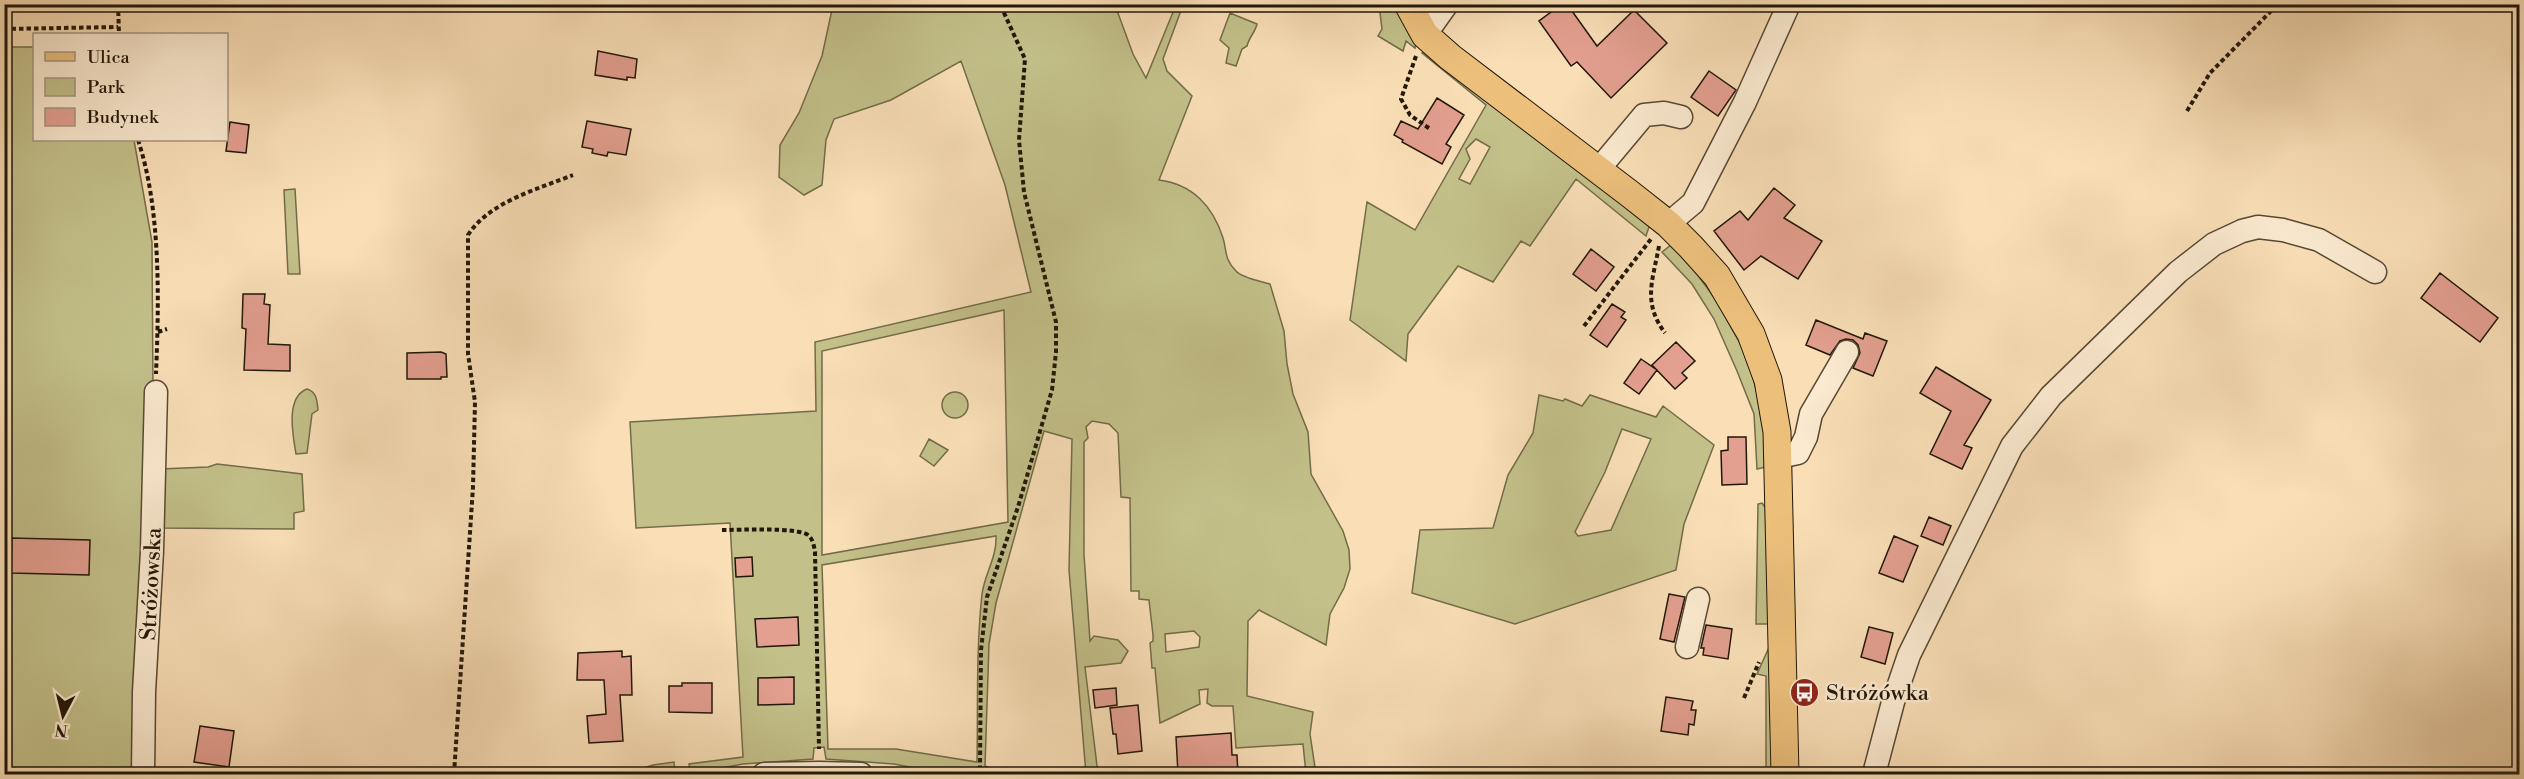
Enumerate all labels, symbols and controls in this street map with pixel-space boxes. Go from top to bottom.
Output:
legend [33,33,228,141]
text: Ulica [87,46,131,69]
text: Park [87,76,126,99]
text: Budynek [86,106,160,129]
street label: Stróżowska [135,526,168,641]
bus stop icon: Stróżówka [1789,676,1821,708]
place label: Stróżówka [1826,680,1930,707]
north arrow [33,686,93,746]
text: N [53,719,69,741]

